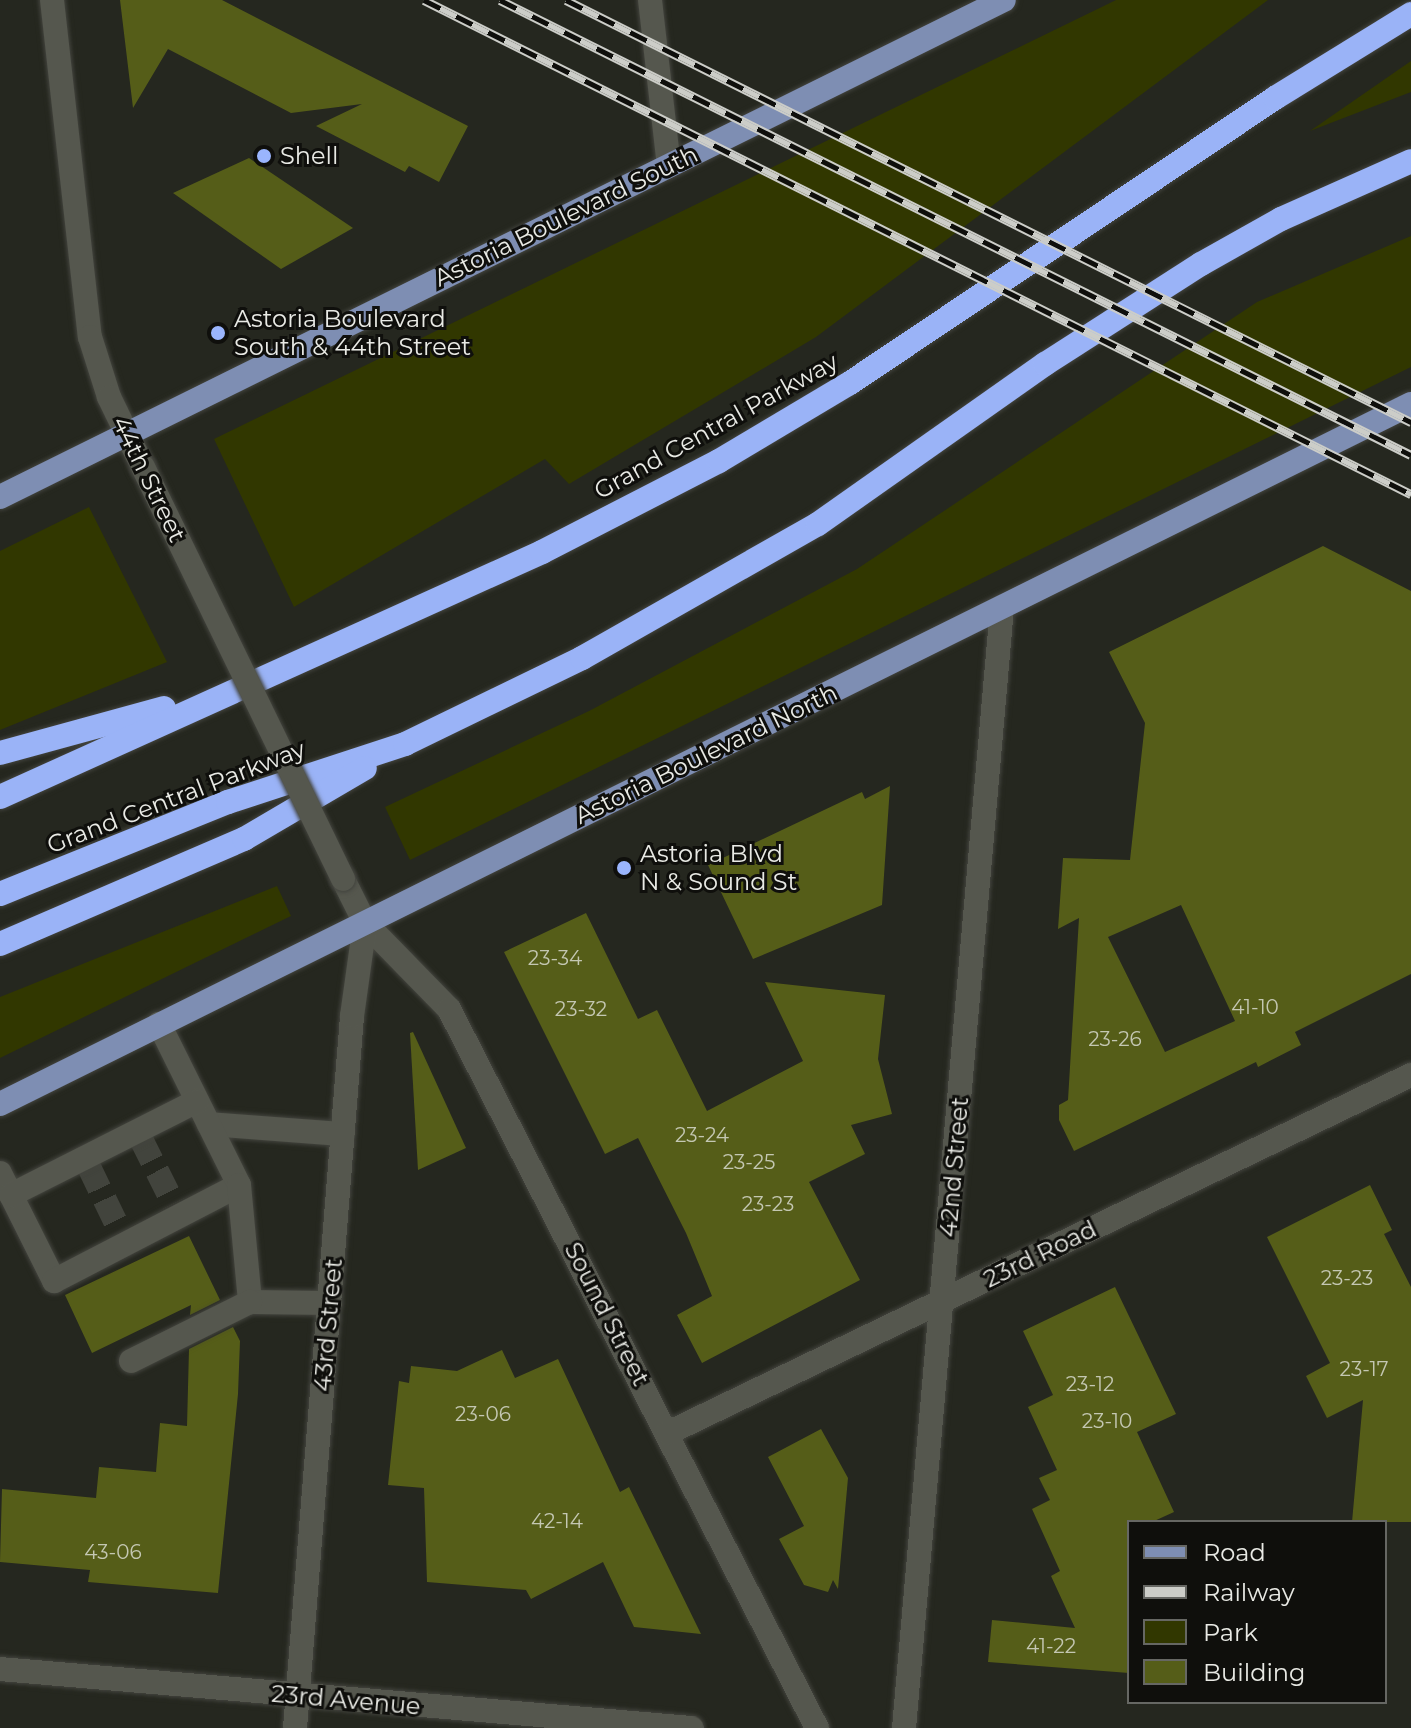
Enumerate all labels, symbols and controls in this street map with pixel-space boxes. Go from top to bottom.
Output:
street label: Astoria Boulevard South [429,140,703,292]
place label: Shell [280,142,338,170]
marker: Shell [255,147,273,165]
place label: Astoria Boulevard South & 44th Street [234,305,471,361]
marker: Astoria Boulevard South & 44th Street [209,324,227,342]
street label: Grand Central Parkway [589,347,843,505]
street label: 44th Street [106,411,192,547]
street label: Astoria Boulevard North [570,678,842,830]
street label: Grand Central Parkway [43,734,309,860]
place label: Astoria Blvd N & Sound St [640,840,797,896]
marker: Astoria Blvd N & Sound St [615,859,633,877]
house number: 23-34 [528,946,582,970]
house number: 41-10 [1231,995,1279,1019]
house number: 23-32 [555,997,607,1021]
house number: 23-26 [1088,1027,1142,1051]
street label: 42nd Street [934,1096,974,1238]
house number: 23-24 [675,1123,729,1147]
house number: 23-25 [723,1150,775,1174]
house number: 23-23 [742,1192,794,1216]
street label: 23rd Road [979,1214,1101,1294]
street label: Sound Street [558,1237,656,1391]
street label: 43rd Street [308,1257,348,1393]
house number: 23-23 [1321,1266,1373,1290]
house number: 23-17 [1340,1357,1388,1381]
house number: 23-12 [1066,1372,1114,1396]
house number: 23-06 [455,1402,511,1426]
house number: 23-10 [1082,1409,1132,1433]
house number: 42-14 [531,1509,583,1533]
legend [1127,1520,1387,1704]
text: Road [1203,1538,1266,1567]
house number: 43-06 [84,1540,142,1564]
text: Railway [1203,1578,1295,1607]
text: Park [1203,1618,1258,1647]
house number: 41-22 [1026,1634,1076,1658]
text: Building [1203,1658,1306,1687]
street label: 23rd Avenue [270,1679,422,1721]

